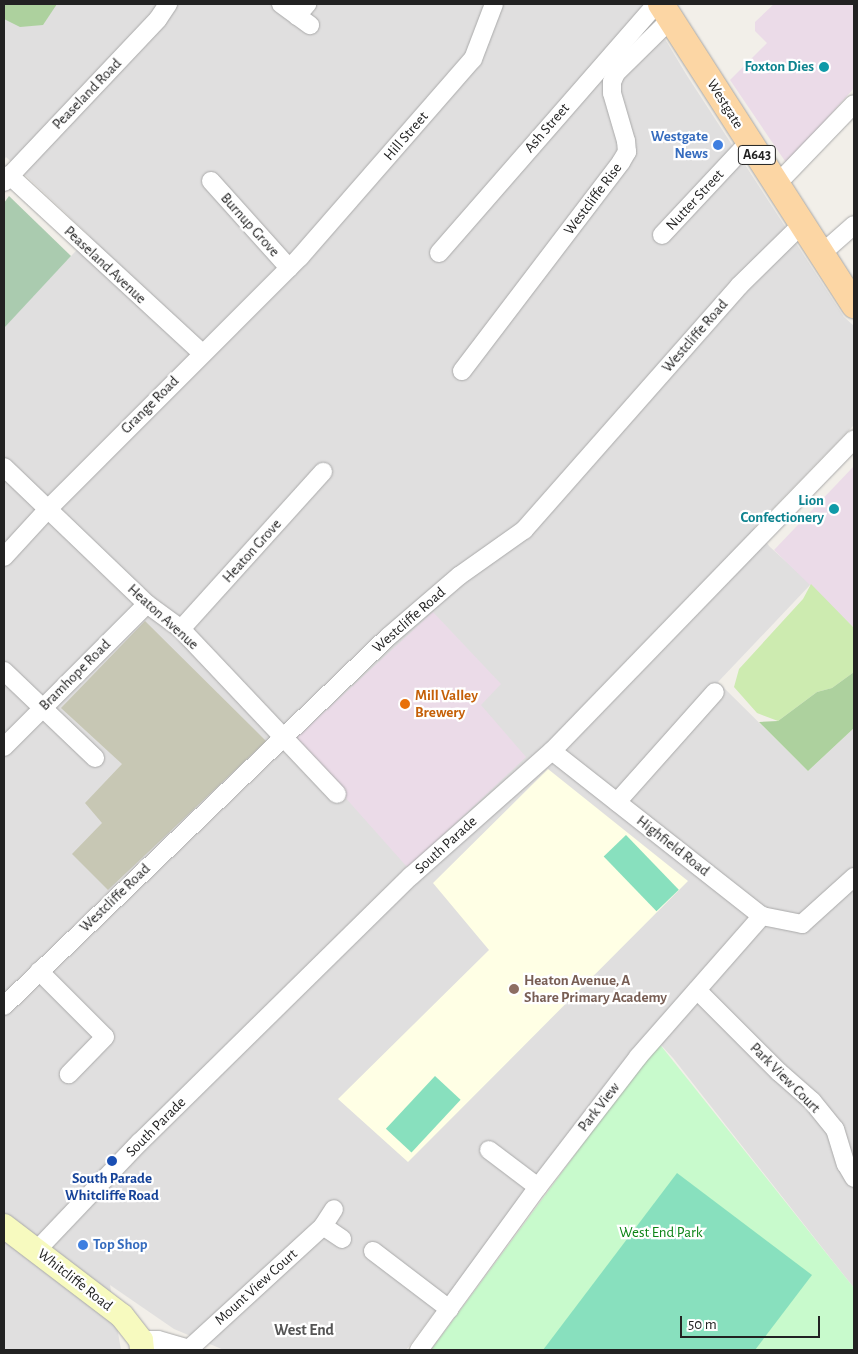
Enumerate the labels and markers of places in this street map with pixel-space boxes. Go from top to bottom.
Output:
place label: Foxton Dies [744,58,814,76]
marker: Foxton Dies [818,61,830,73]
place label: Westgate News [651,127,708,162]
marker: Westgate News [712,139,724,151]
place label: Lion Confectionery [740,491,824,526]
marker: Lion Confectionery [828,503,840,515]
place label: Mill Valley Brewery [415,686,478,721]
marker: Mill Valley Brewery [399,698,411,710]
place label: Heaton Avenue, A Share Primary Academy [524,971,667,1006]
marker: Heaton Avenue, A Share Primary Academy [508,983,520,995]
marker: South Parade Whitcliffe Road [106,1155,118,1167]
place label: South Parade Whitcliffe Road [65,1169,159,1204]
place label: Top Shop [93,1236,148,1254]
marker: Top Shop [77,1239,89,1251]

